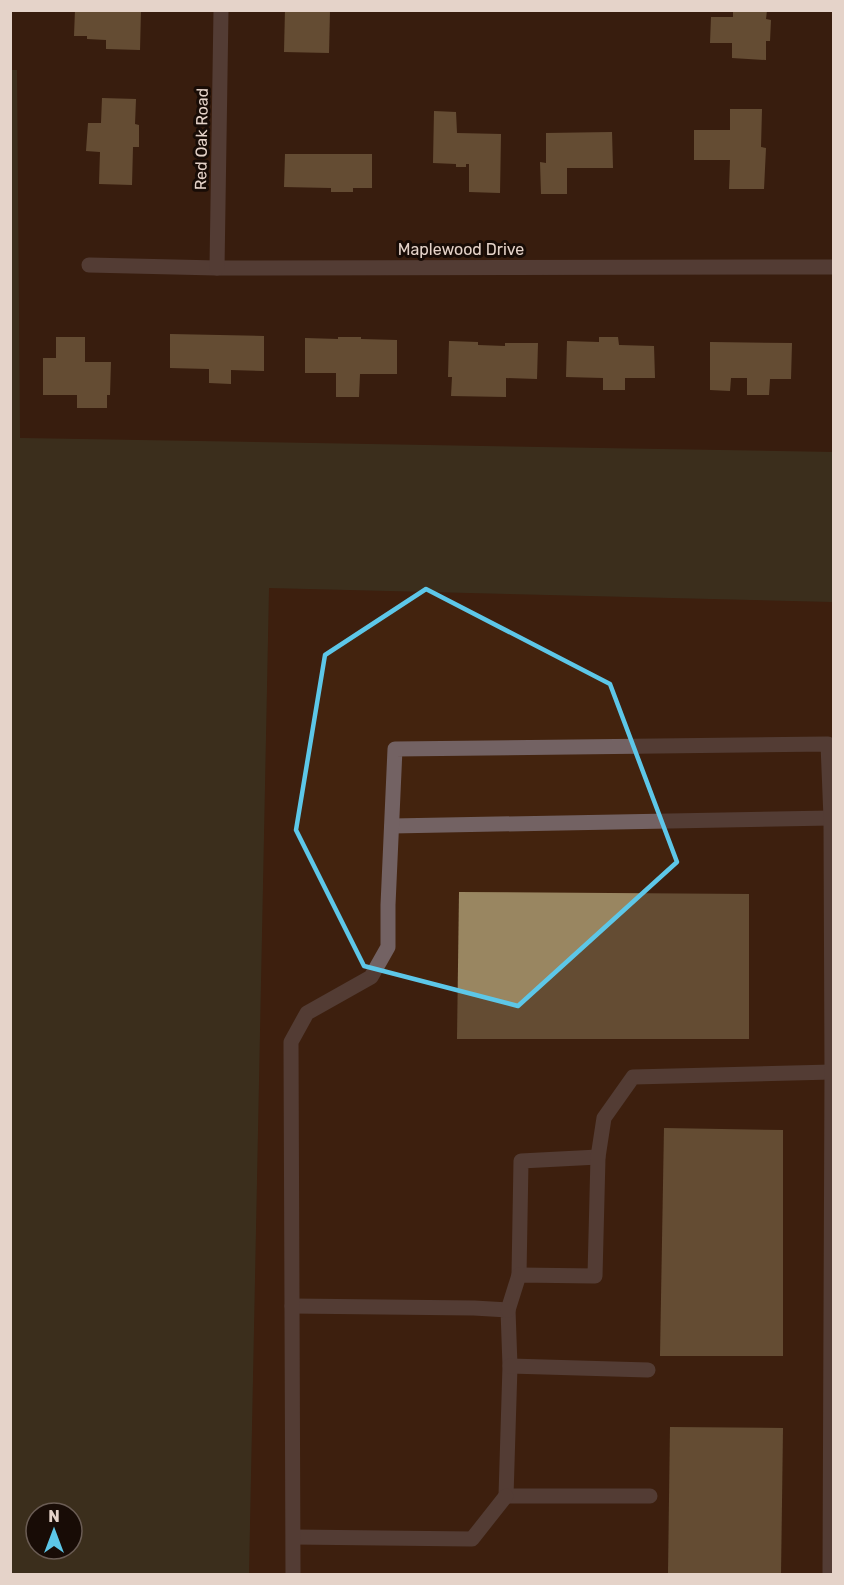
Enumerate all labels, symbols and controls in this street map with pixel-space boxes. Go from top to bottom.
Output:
street label: Red Oak Road [191,88,212,190]
street label: Maplewood Drive [398,240,524,259]
north arrow [24,1501,84,1561]
text: N [48,1507,60,1526]

